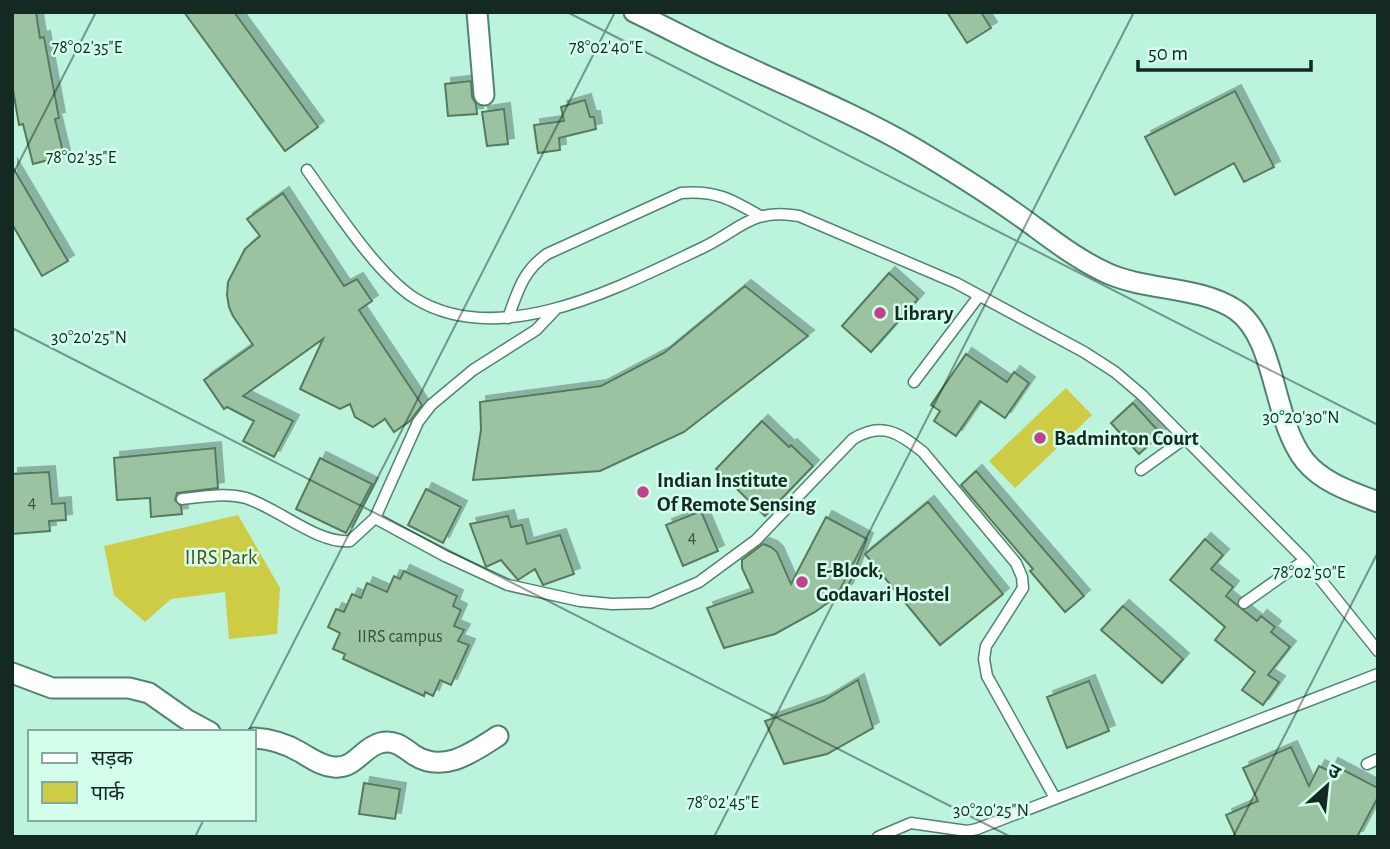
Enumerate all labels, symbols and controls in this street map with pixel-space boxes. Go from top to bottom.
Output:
scale bar [1138,28,1311,72]
text: 78°02'35"E [52,39,123,57]
text: 78°02'40"E [569,39,643,57]
text: 50 m [1148,43,1188,64]
text: 78°02'35"E [46,149,117,167]
place label: Library [894,303,954,324]
marker: Library [872,305,888,321]
text: 30°20'25"N [51,329,127,347]
text: 30°20'30"N [1262,409,1340,427]
place label: Badminton Court [1054,428,1199,449]
marker: Badminton Court [1032,430,1048,446]
place label: Indian Institute Of Remote Sensing [657,470,816,515]
marker: Indian Institute Of Remote Sensing [635,484,651,500]
house number: 4 [28,494,37,512]
house number: 4 [688,529,697,547]
park label: IIRS Park [185,547,258,568]
place label: E-Block, Godavari Hostel [816,560,950,605]
text: 78°02'50"E [1273,564,1346,582]
marker: E-Block, Godavari Hostel [794,574,810,590]
house number: IIRS campus [357,628,443,646]
legend [28,730,256,821]
text: सड़क [91,748,133,769]
north arrow [1292,751,1362,821]
text: उ [1325,761,1344,784]
text: पार्क [91,781,125,804]
text: 78°02'45"E [687,794,759,812]
text: 30°20'25"N [953,802,1029,820]

